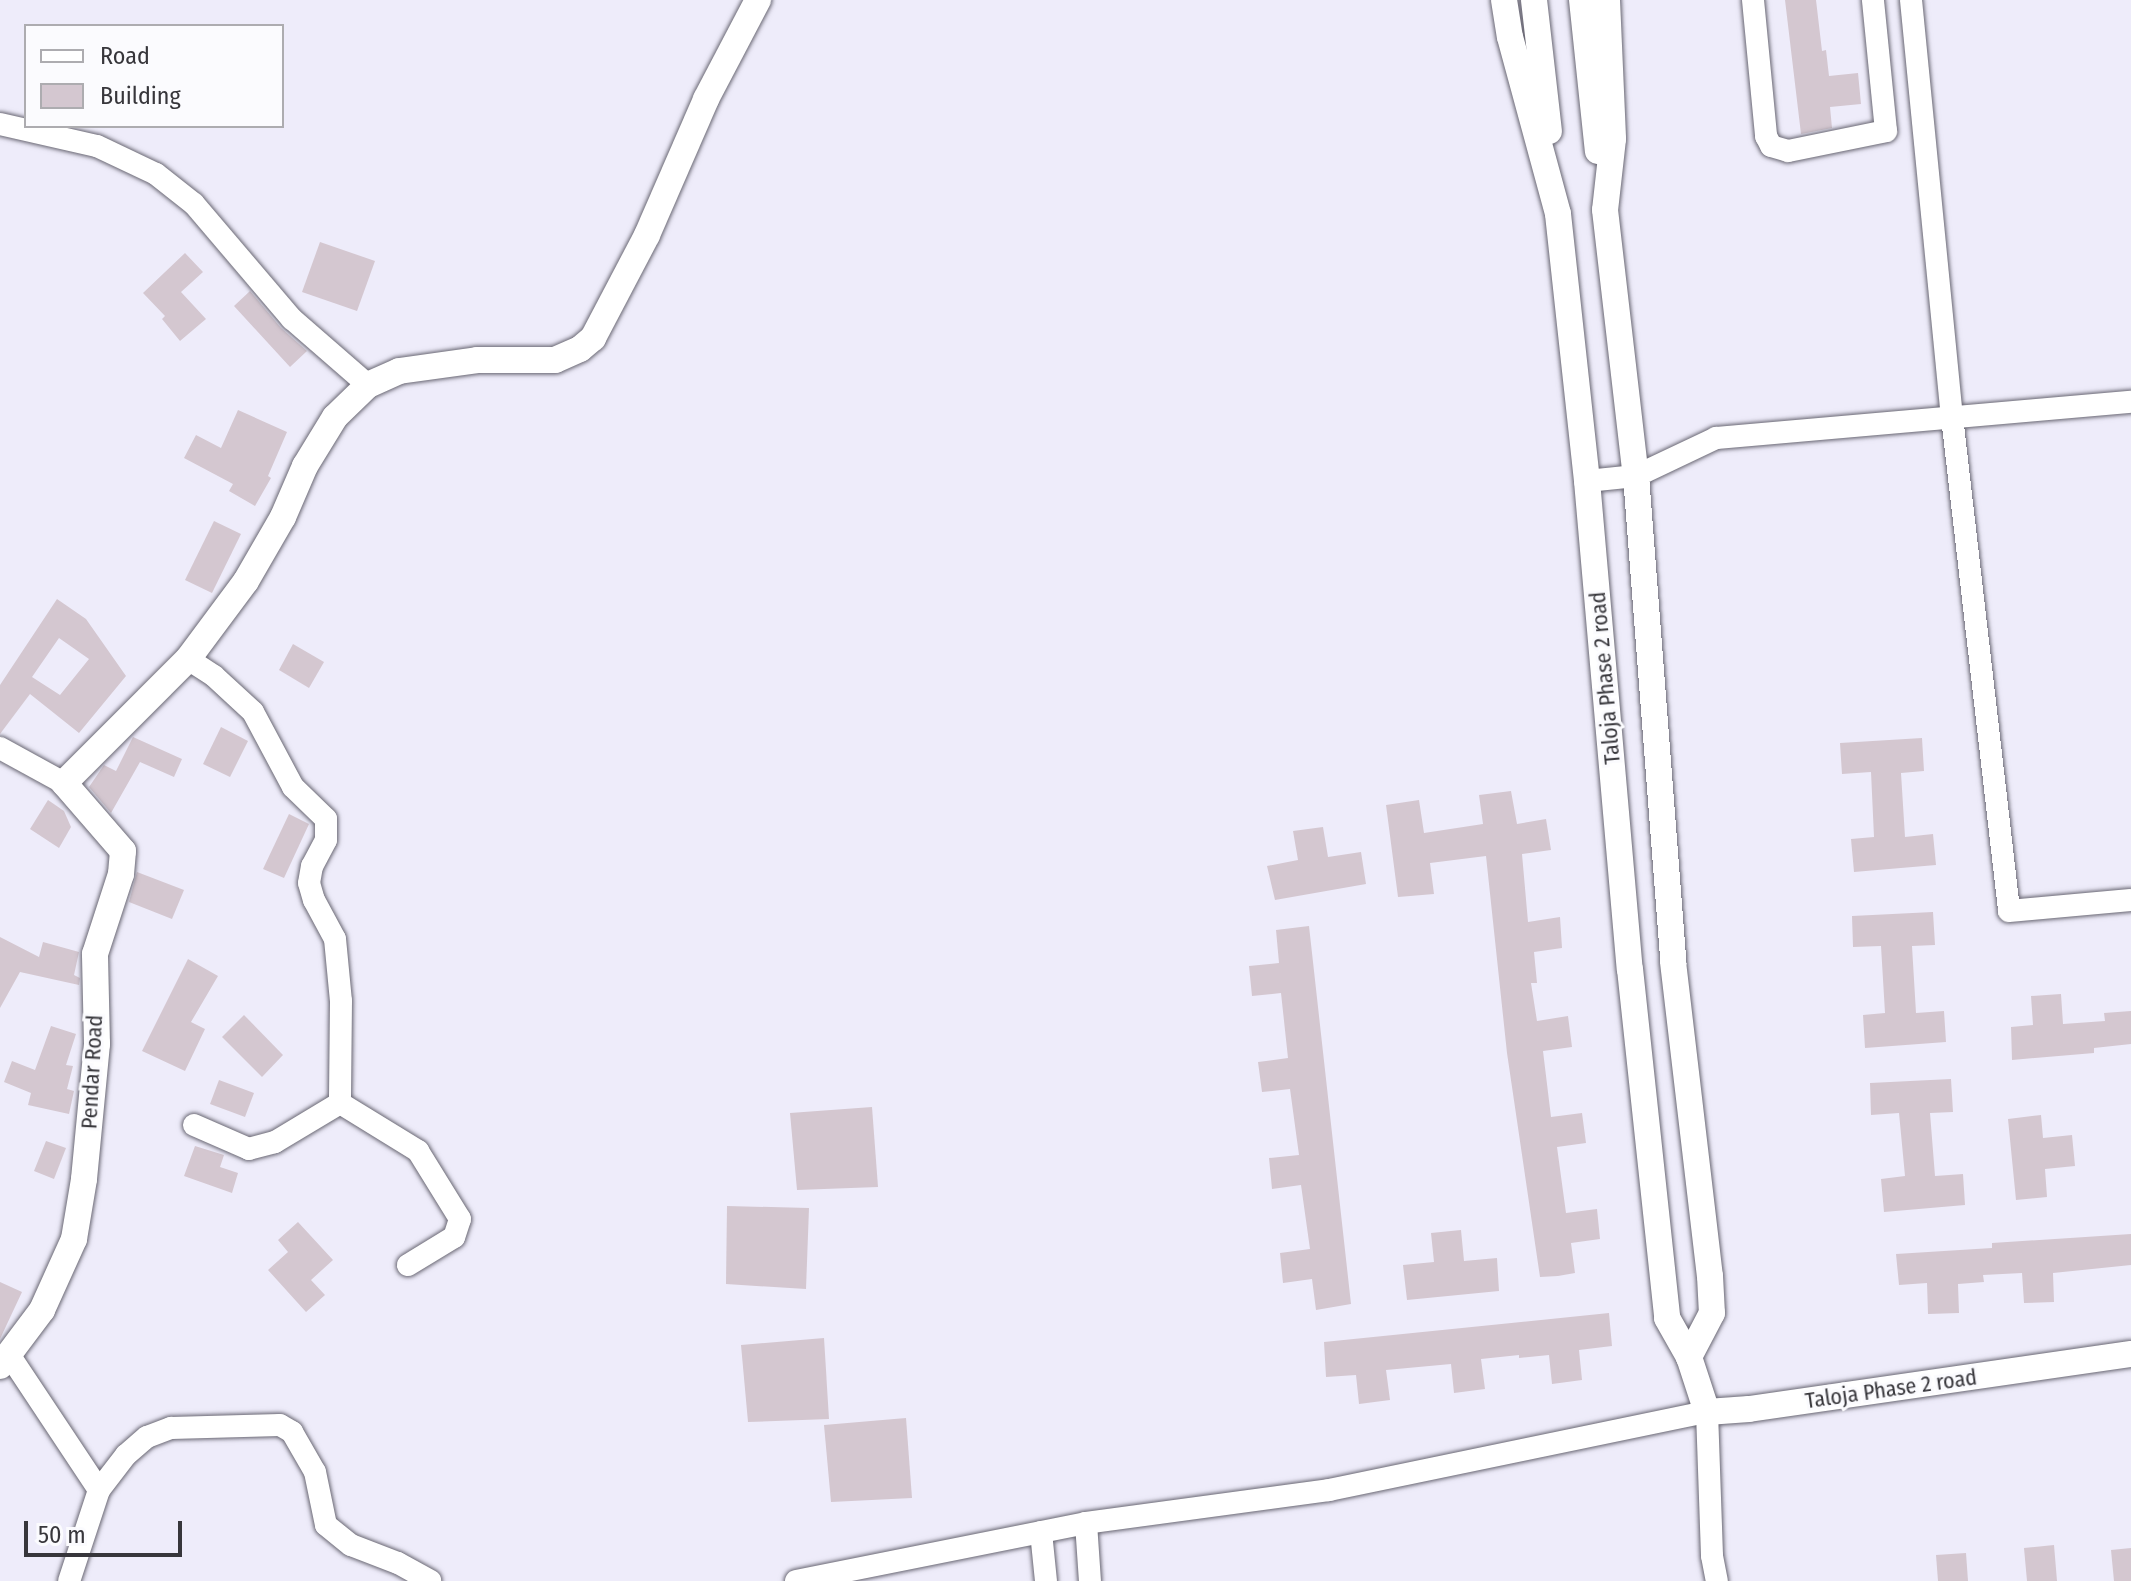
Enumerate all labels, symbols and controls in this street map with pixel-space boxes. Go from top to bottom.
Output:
legend [24,24,284,128]
text: Road [100,42,150,70]
text: Building [100,82,181,110]
street label: Taloja Phase 2 road [1584,591,1626,765]
street label: Pendar Road [76,1014,108,1130]
street label: Taloja Phase 2 road [1804,1364,1978,1414]
scale bar [28,1505,186,1555]
text: 50 m [38,1521,86,1549]

